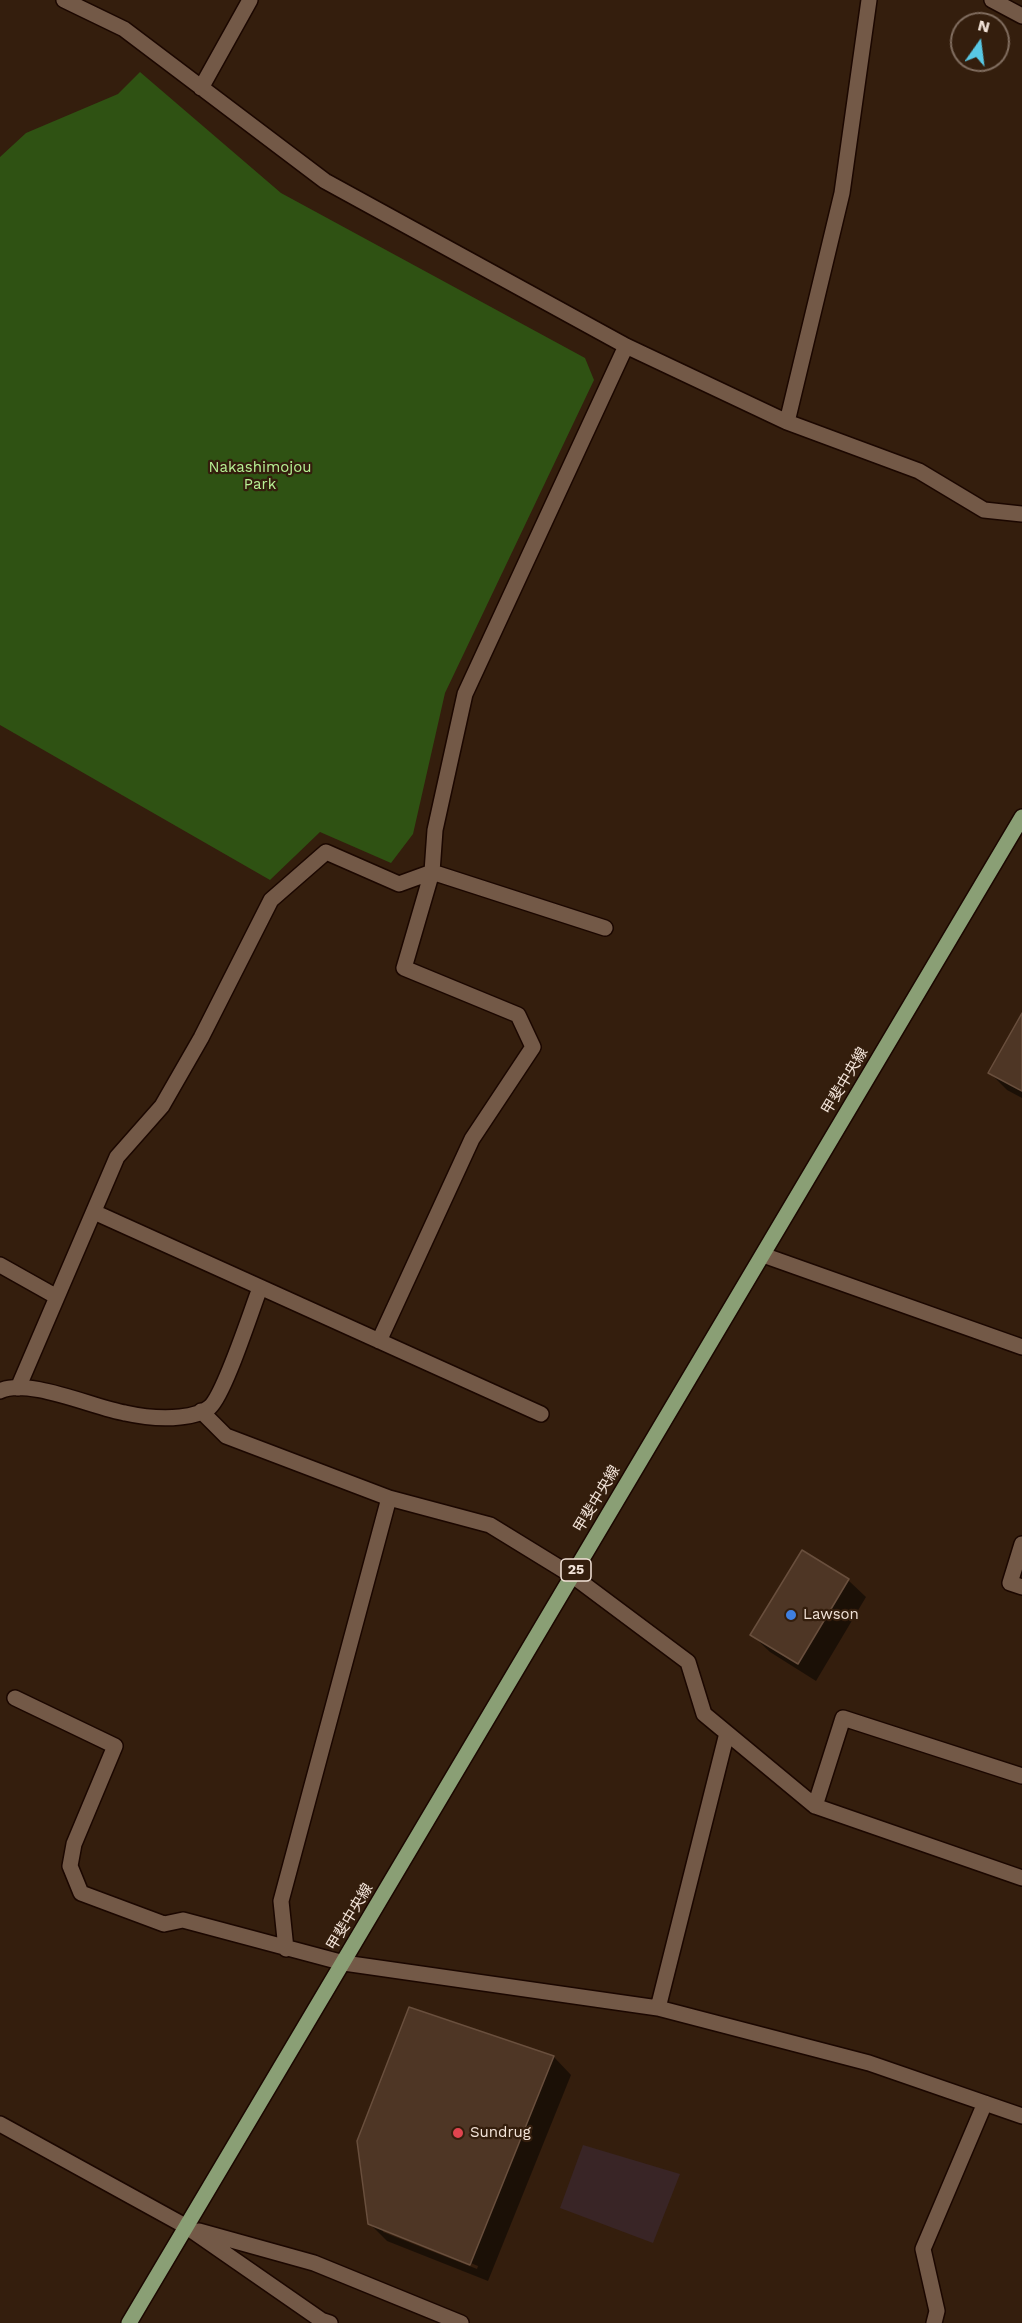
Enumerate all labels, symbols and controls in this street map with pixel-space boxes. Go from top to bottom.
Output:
north arrow [950,12,1010,72]
text: N [976,15,992,37]
park label: Nakashimojou Park [209,459,311,494]
street label: 甲斐中央線 [818,1044,872,1118]
street label: 甲斐中央線 [570,1462,624,1536]
road number: 25 [561,1559,591,1581]
place label: Lawson [803,1606,859,1624]
marker: Lawson [784,1608,798,1622]
street label: 甲斐中央線 [323,1880,377,1954]
place label: Sundrug [470,2124,531,2142]
marker: Sundrug [451,2126,465,2140]

